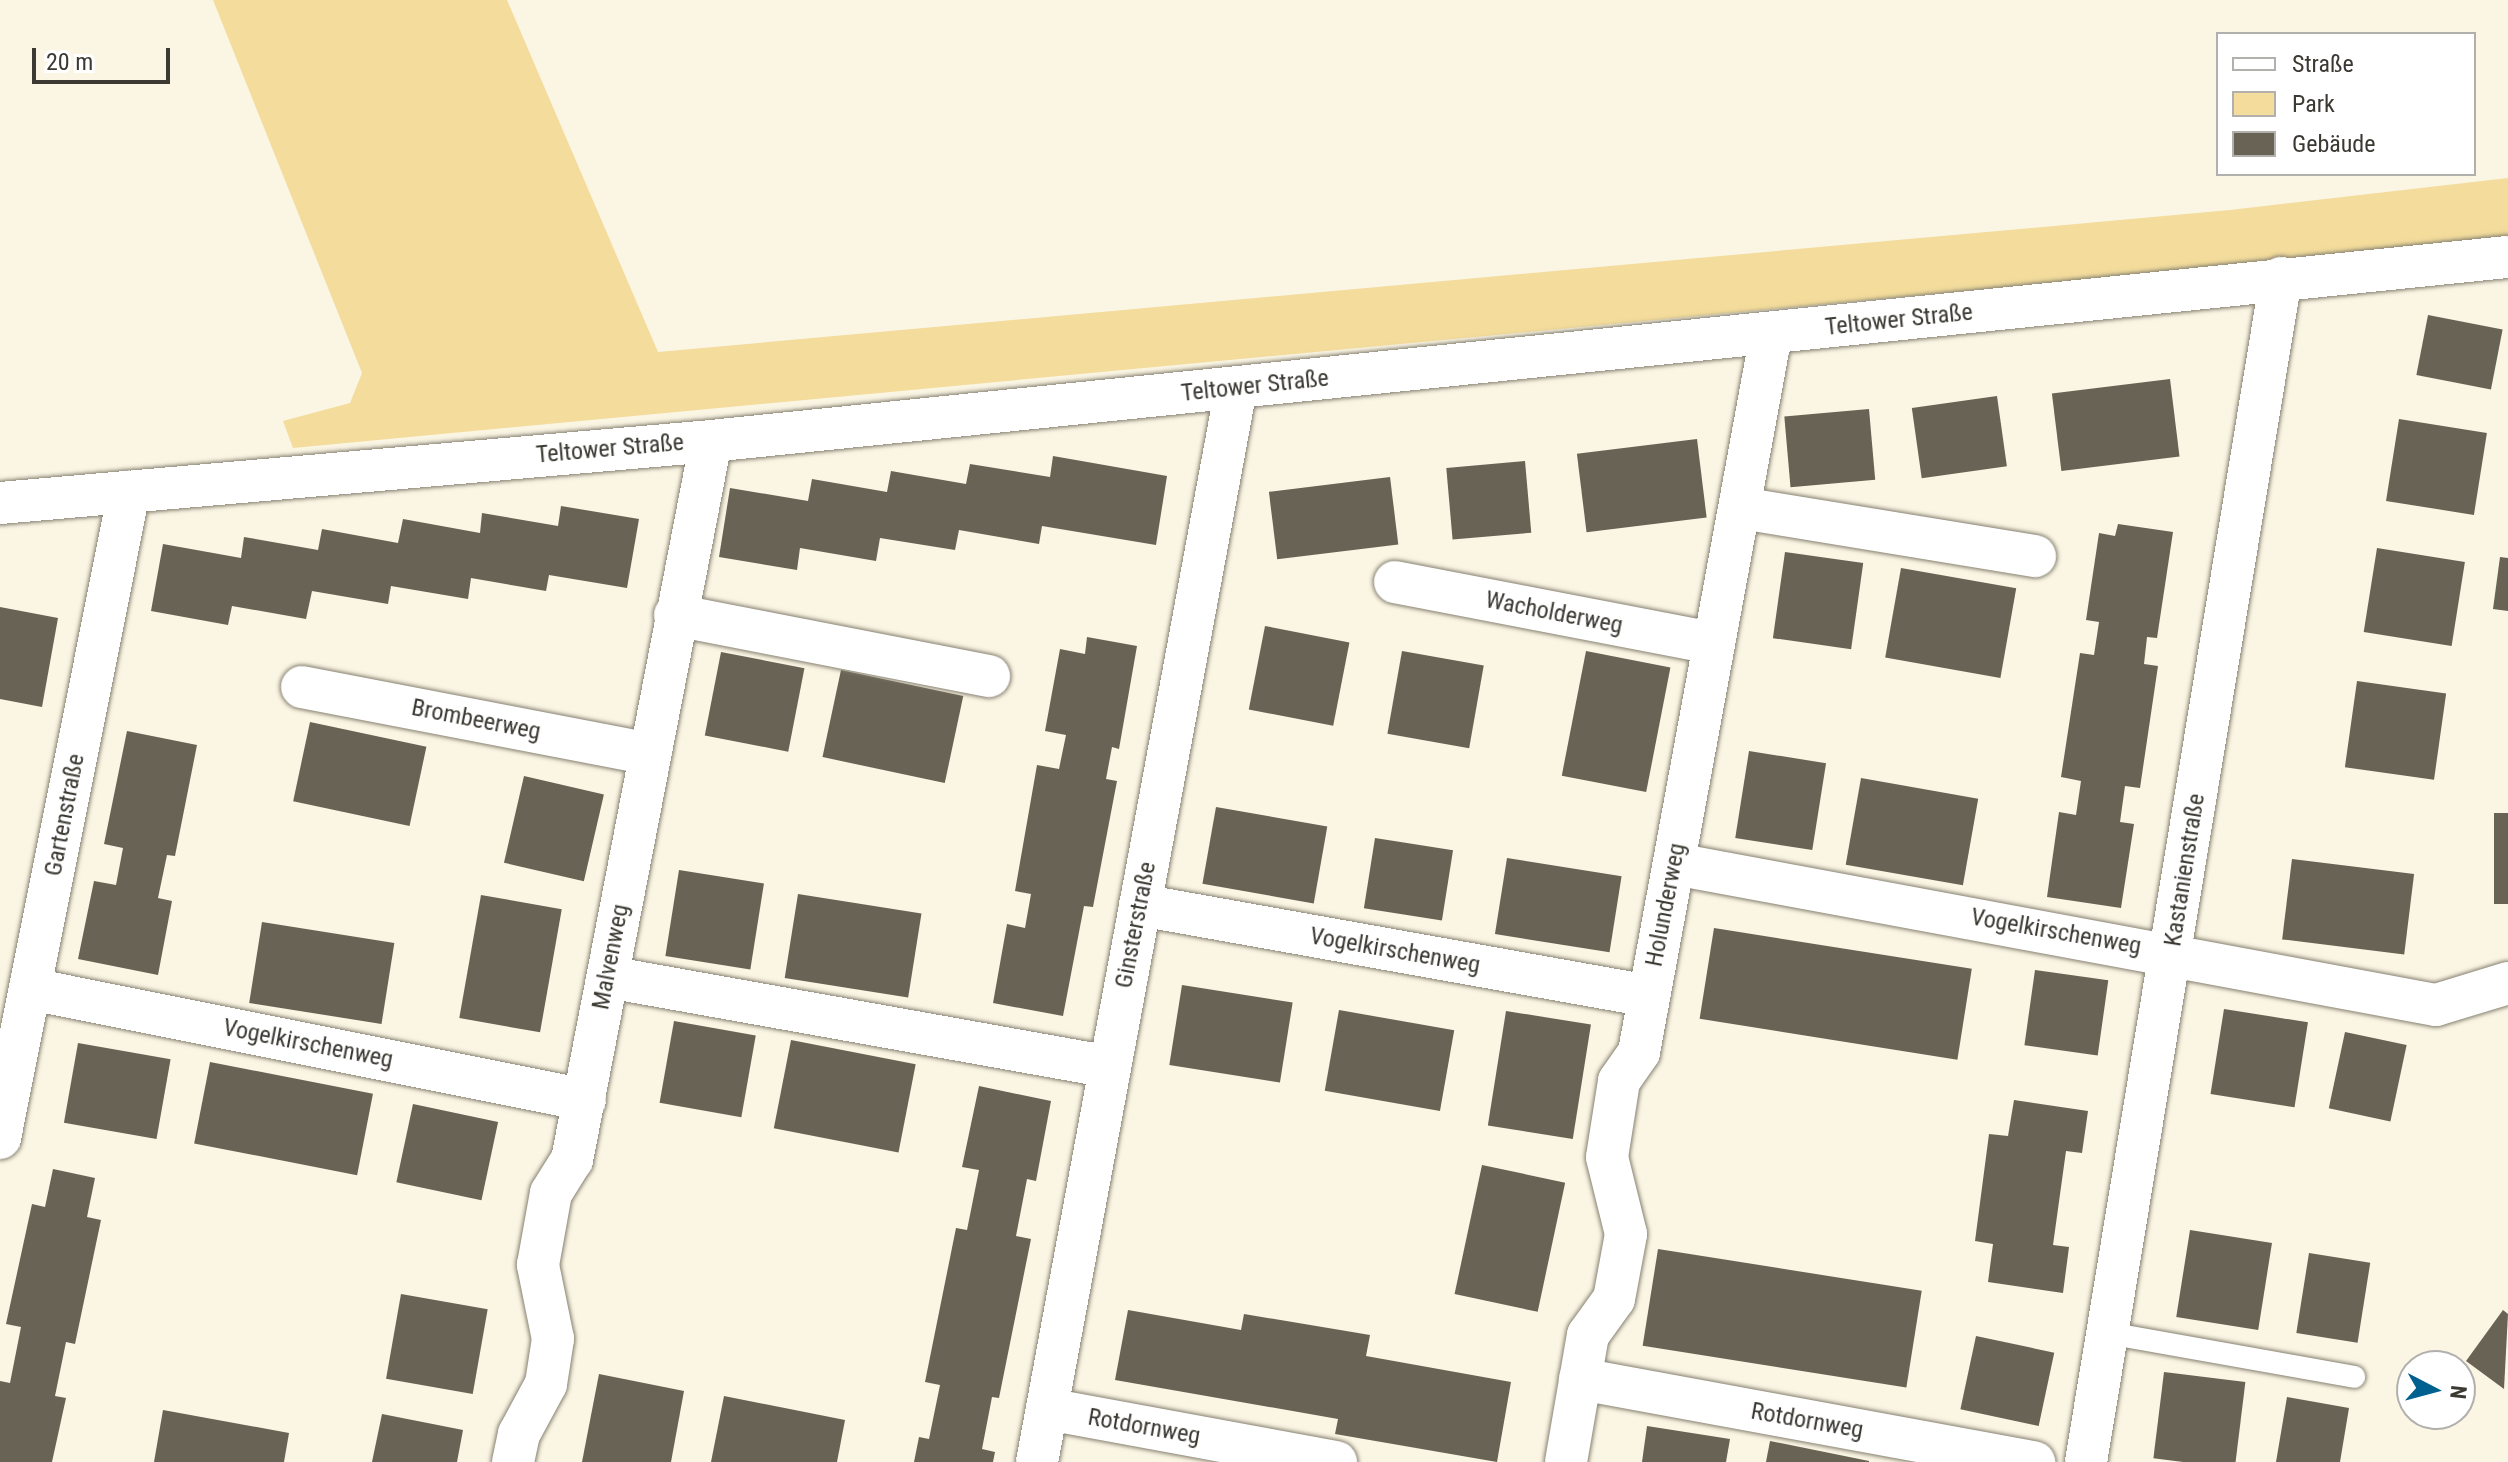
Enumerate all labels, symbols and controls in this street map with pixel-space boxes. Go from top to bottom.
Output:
scale bar [36,32,174,82]
legend [2216,32,2476,176]
text: 20 m [46,48,93,76]
text: Straße [2292,50,2354,78]
text: Park [2292,90,2335,118]
text: Gebäude [2292,130,2376,158]
street label: Teltower Straße [1824,298,1974,342]
street label: Teltower Straße [1180,364,1330,408]
street label: Teltower Straße [535,428,685,470]
street label: Wacholderweg [1483,586,1625,640]
street label: Brombeerweg [409,693,543,747]
street label: Gartenstraße [39,752,91,878]
street label: Kastanienstraße [2159,792,2211,948]
street label: Holunderweg [1640,841,1692,969]
street label: Ginsterstraße [1110,859,1162,991]
street label: Malvenweg [587,902,635,1012]
street label: Vogelkirschenweg [1969,903,2143,961]
street label: Vogelkirschenweg [1308,922,1482,980]
street label: Vogelkirschenweg [221,1013,395,1075]
north arrow [2396,1350,2476,1430]
text: N [2445,1384,2472,1400]
street label: Rotdornweg [1749,1397,1865,1445]
street label: Rotdornweg [1086,1403,1202,1451]

